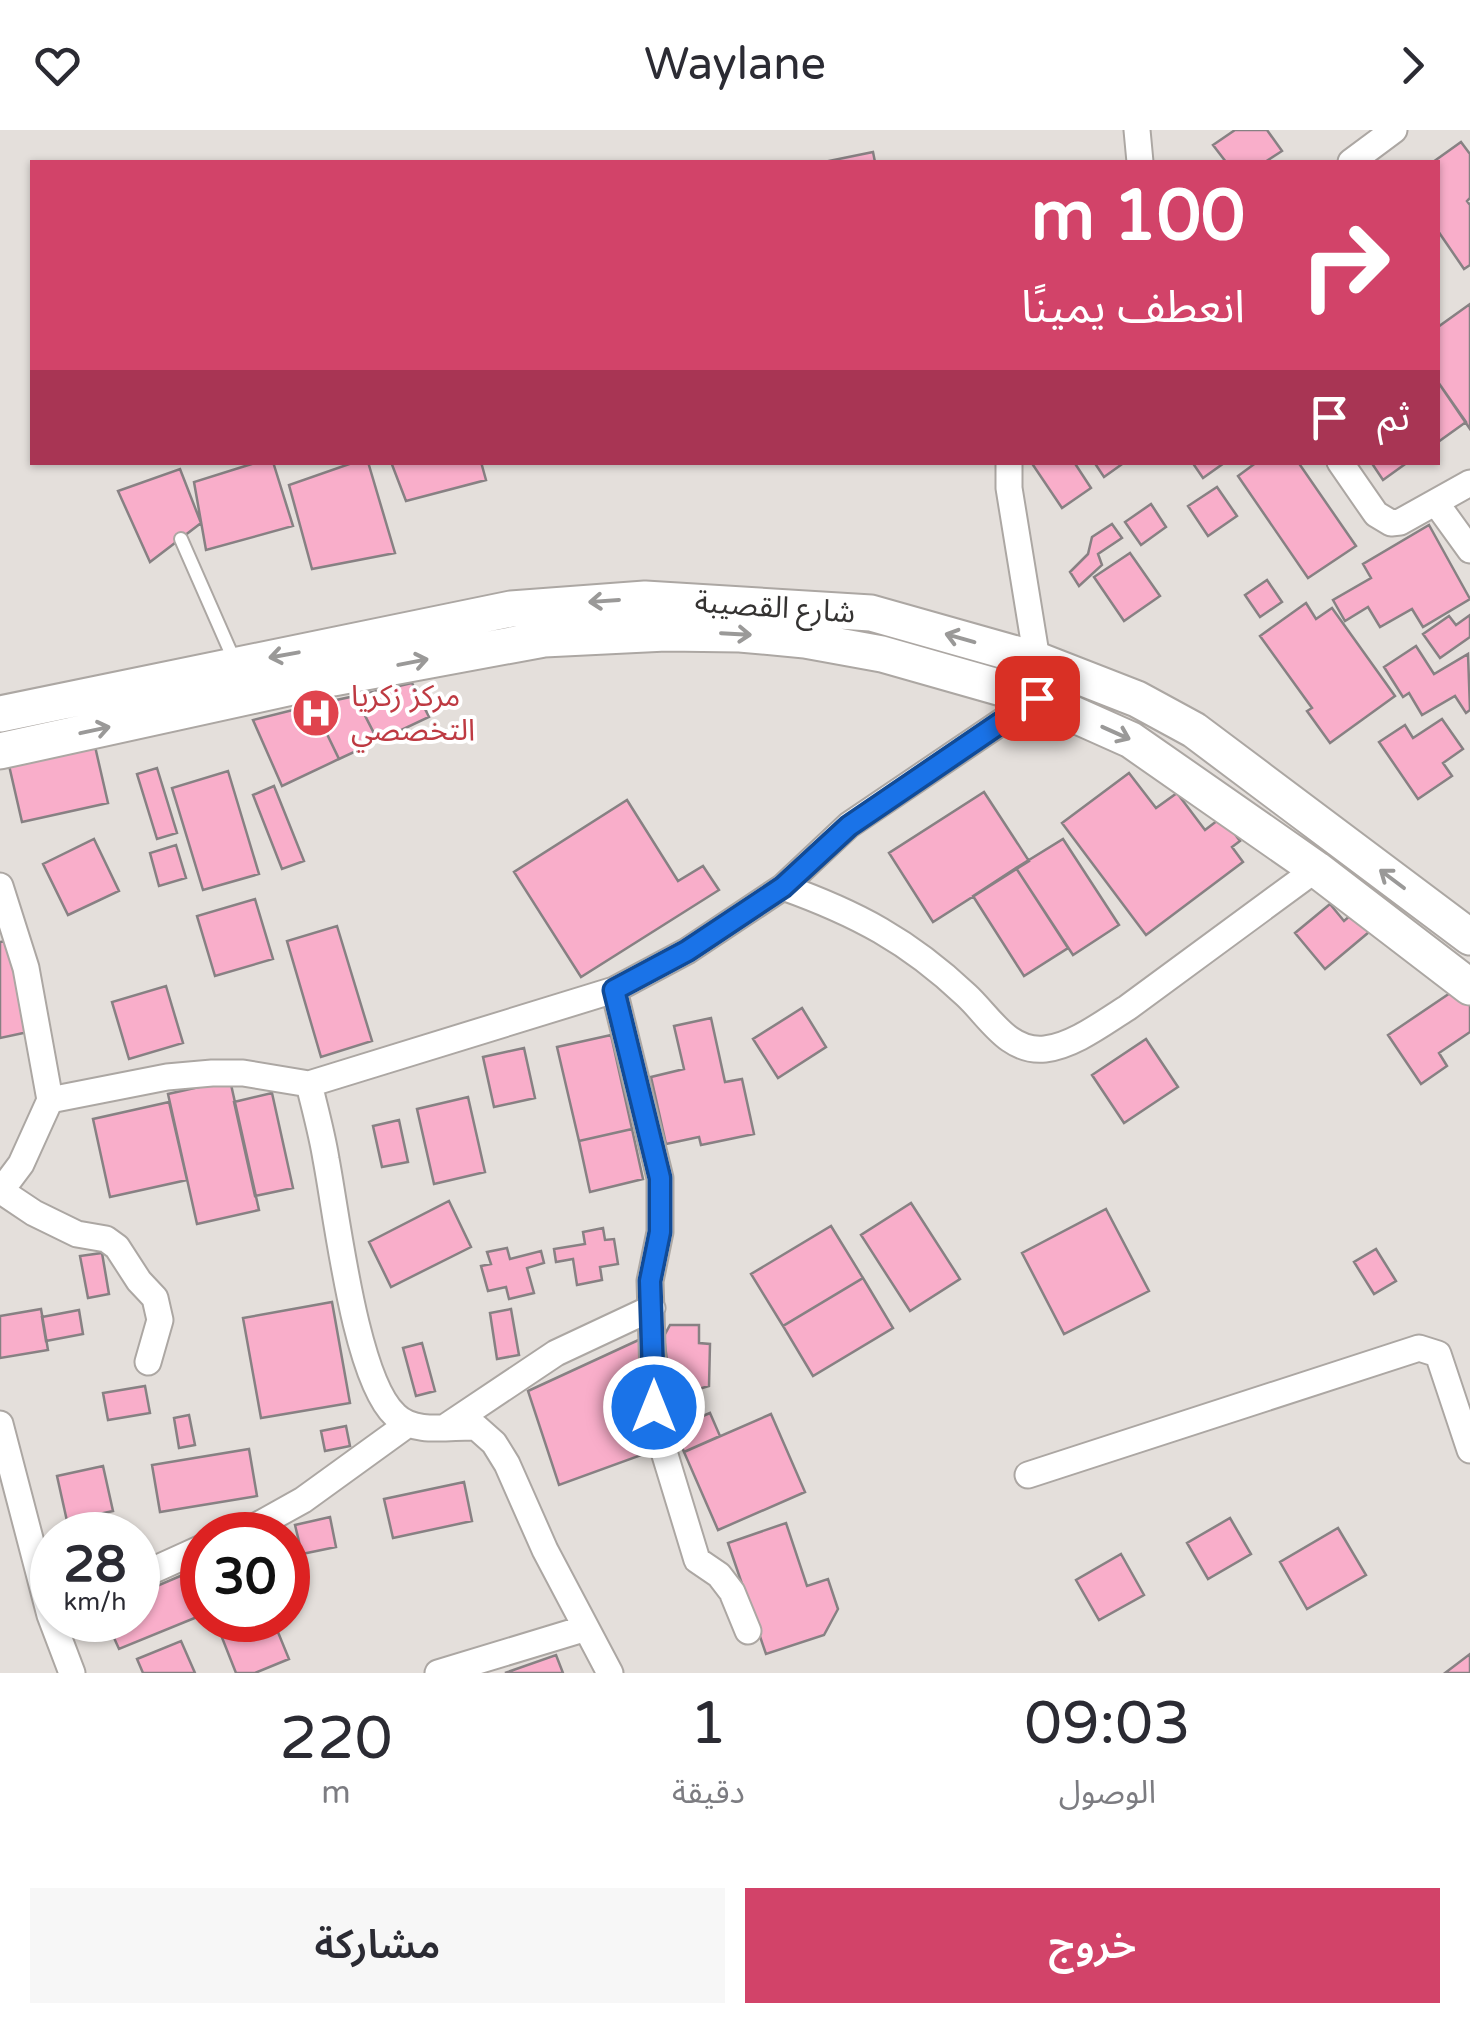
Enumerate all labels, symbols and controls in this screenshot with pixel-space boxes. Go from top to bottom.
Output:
icon: heart [30,38,85,93]
text: Waylane [644,38,826,92]
icon: forward [1385,38,1440,93]
text: 100 m [1031,175,1245,259]
icon: right [1280,200,1410,330]
text: انعطف يمينًا [1021,281,1245,335]
icon: arrive [1302,390,1357,445]
text: ثم [1377,395,1410,441]
street label: شارع القصيبة [693,583,856,635]
one-way arrow [588,592,620,611]
one-way arrow [719,625,751,644]
one-way arrow [945,627,976,646]
one-way arrow [268,646,301,665]
one-way arrow [396,651,428,670]
pin [995,656,1080,741]
icon: arrive [1010,671,1065,726]
place label: مركز زكريا التخصصي [351,678,475,753]
hospital icon: مركز زكريا التخصصي [290,687,342,739]
one-way arrow [78,720,110,738]
one-way arrow [1100,725,1130,744]
one-way arrow [1379,868,1406,889]
position arrow [602,1355,706,1459]
speed limit sign: 30 [180,1512,310,1642]
text: 28 [64,1535,126,1595]
text: km/h [64,1587,126,1617]
text: 1 [690,1688,727,1760]
text: 09:03 [1024,1688,1191,1760]
text: 220 [279,1703,393,1775]
text: m [321,1774,351,1812]
text: دقيقة [672,1774,745,1812]
text: الوصول [1059,1774,1156,1812]
button: مشاركة [30,1888,725,2003]
button: خروج [745,1888,1440,2003]

